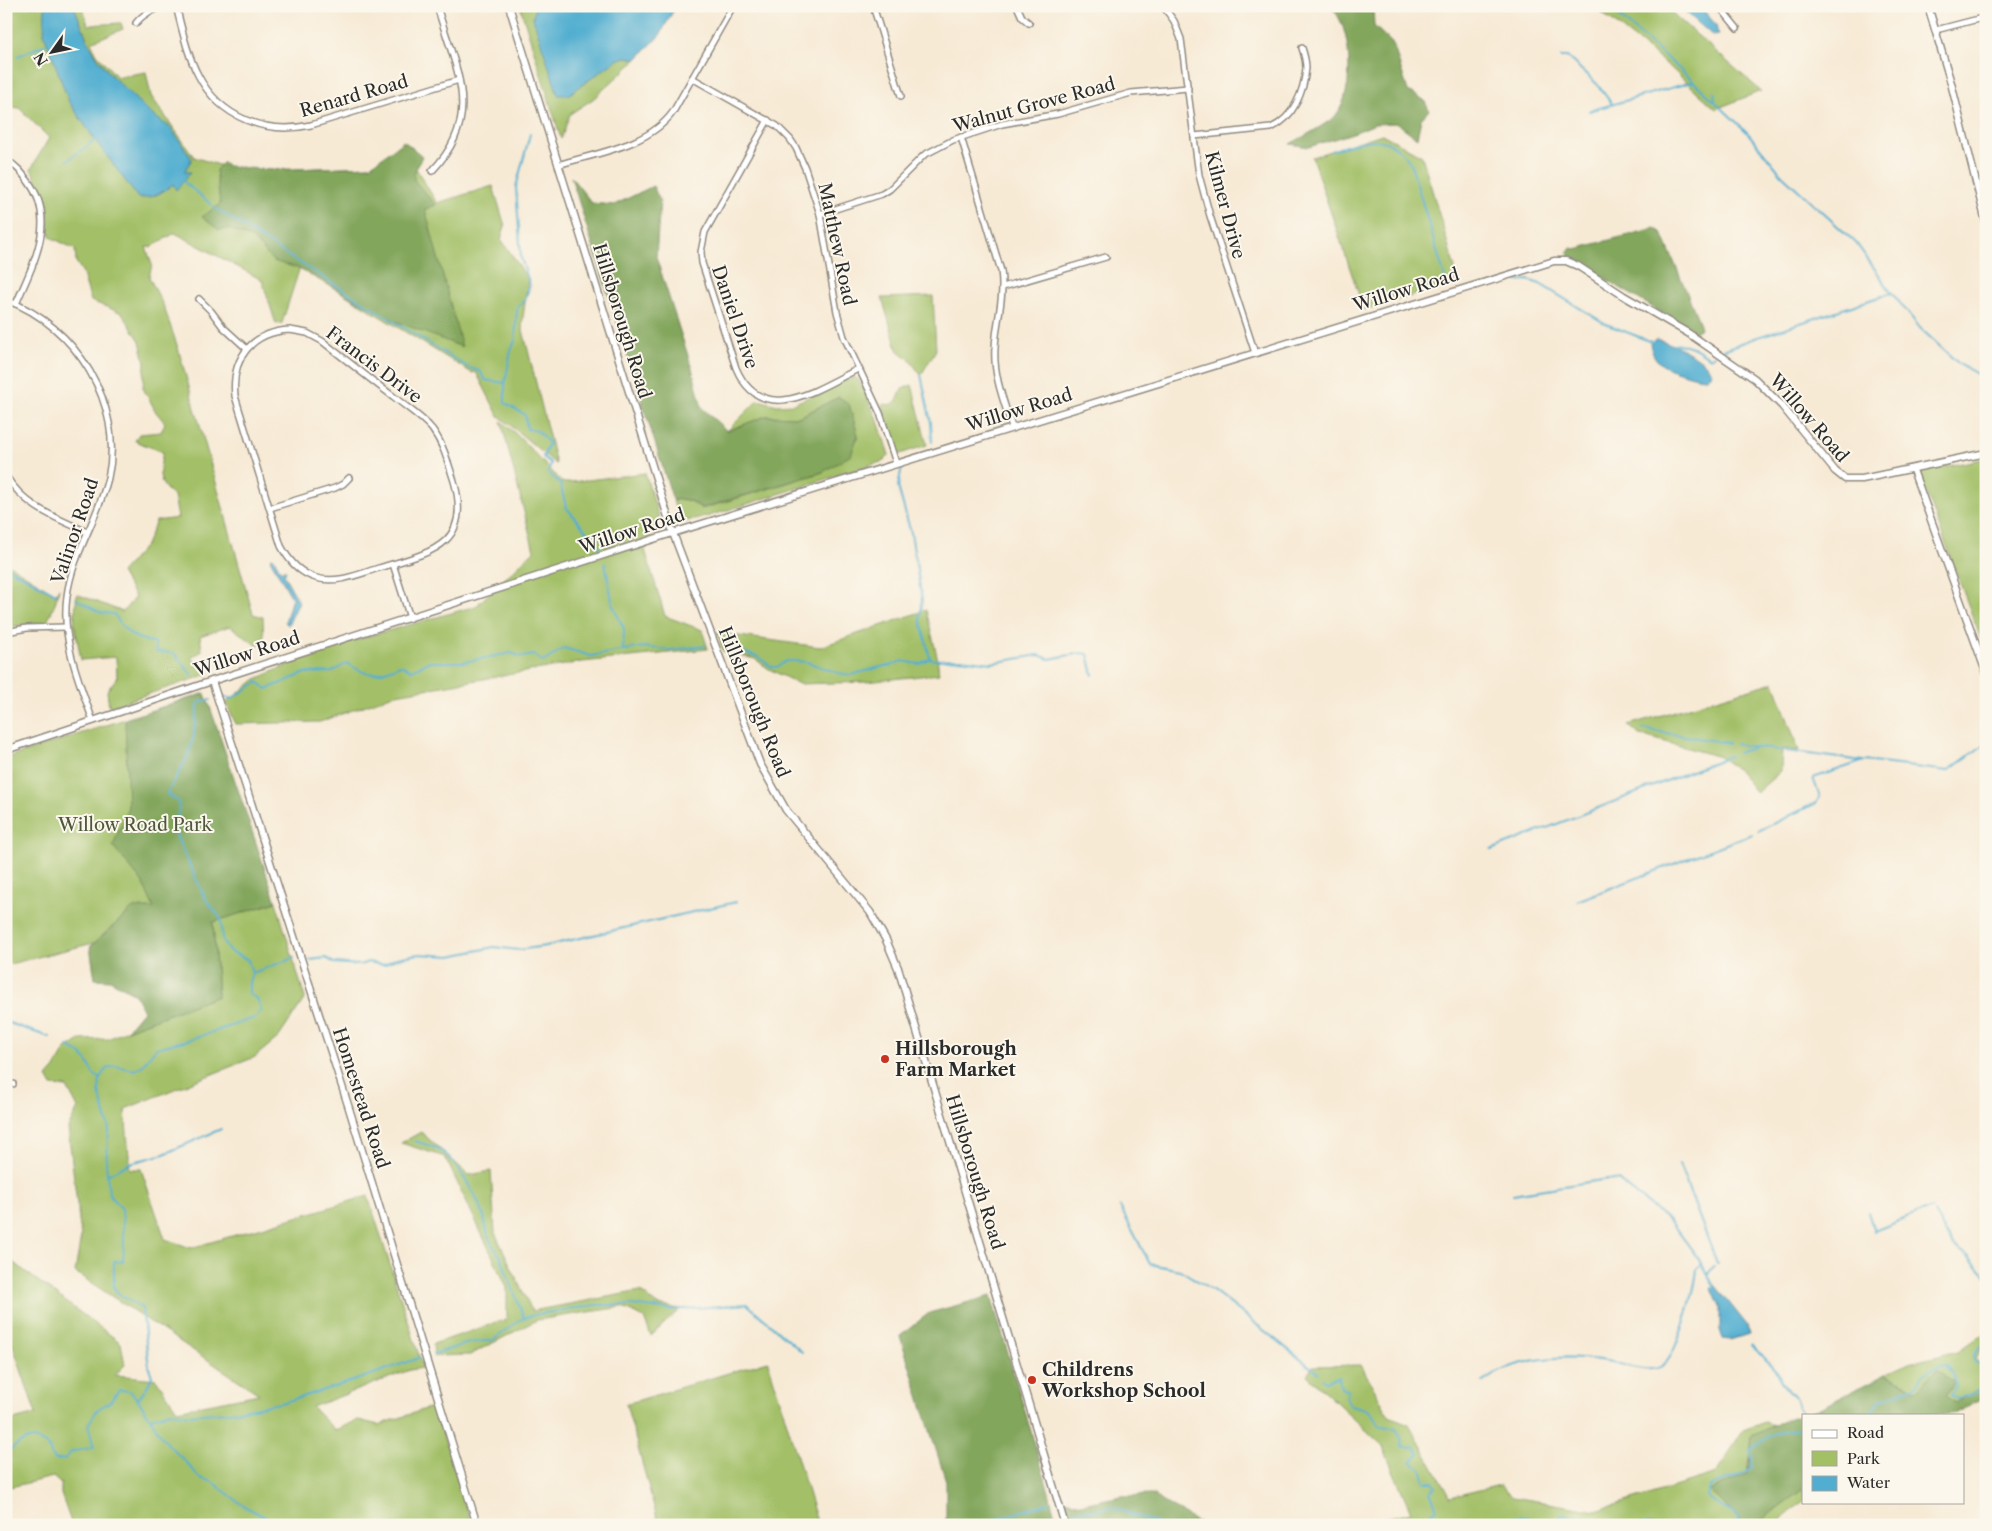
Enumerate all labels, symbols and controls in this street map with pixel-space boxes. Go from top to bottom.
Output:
north arrow [28,28,78,78]
text: N [30,49,52,69]
street label: Renard Road [297,70,411,122]
street label: Walnut Grove Road [949,73,1118,138]
street label: Kilmer Drive [1200,149,1250,261]
street label: Matthew Road [813,181,861,307]
street label: Hillsborough Road [588,241,656,401]
street label: Daniel Drive [707,262,763,372]
street label: Willow Road [1349,263,1462,317]
street label: Francis Drive [322,322,426,408]
street label: Willow Road [1764,369,1853,467]
street label: Willow Road [962,383,1075,437]
street label: Valinor Road [46,475,103,588]
street label: Willow Road [575,504,688,559]
street label: Hillsborough Road [714,623,794,781]
street label: Willow Road [190,627,303,682]
park label: Willow Road Park [57,814,214,836]
street label: Homestead Road [328,1025,394,1171]
place label: Hillsborough Farm Market [895,1038,1017,1081]
marker: Hillsborough Farm Market [879,1053,891,1065]
street label: Hillsborough Road [941,1092,1009,1252]
place label: Childrens Workshop School [1041,1359,1206,1402]
marker: Childrens Workshop School [1026,1374,1038,1386]
legend [1802,1414,1964,1504]
text: Road [1847,1423,1884,1442]
text: Park [1847,1449,1881,1468]
text: Water [1846,1473,1891,1492]

